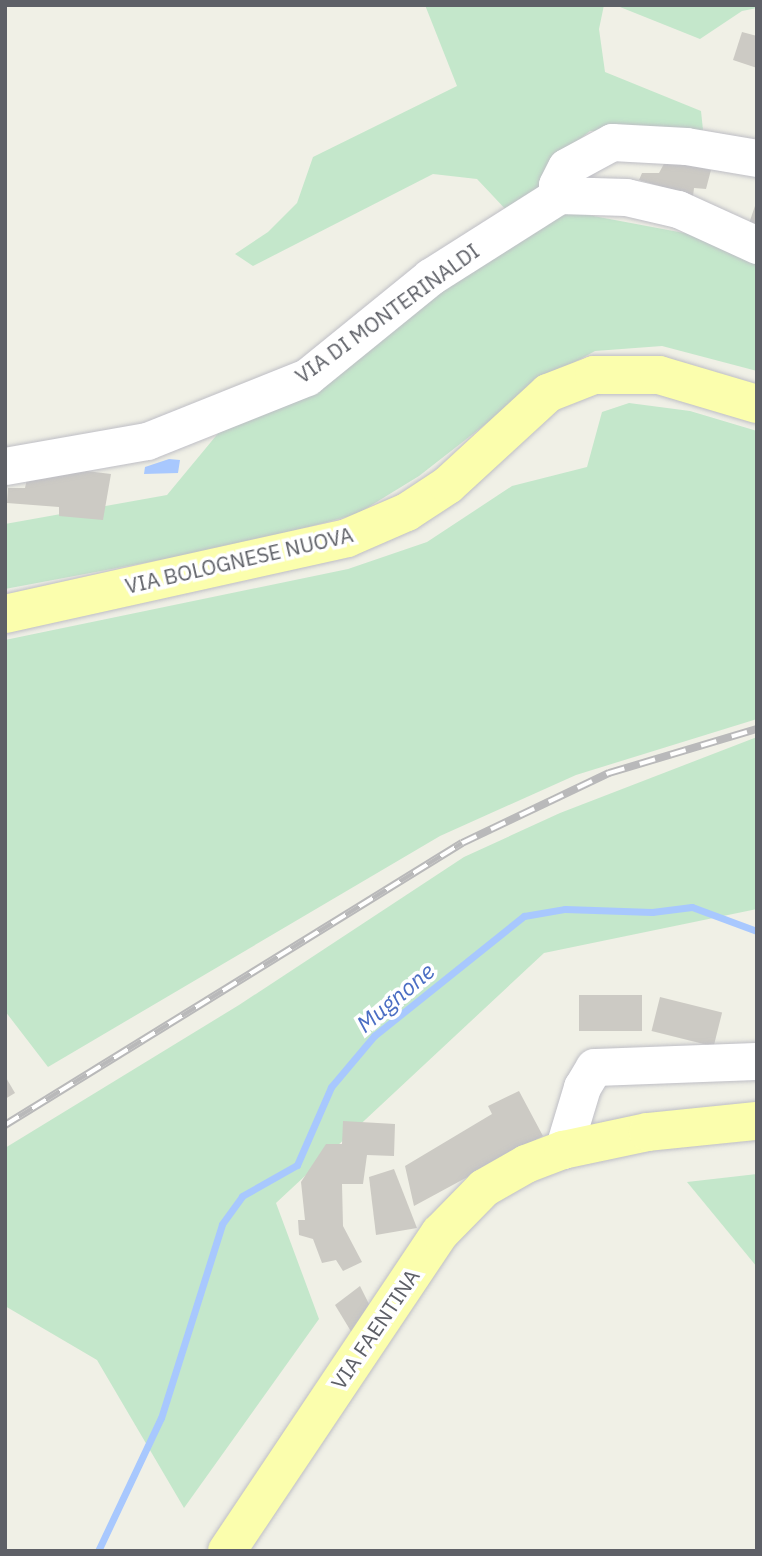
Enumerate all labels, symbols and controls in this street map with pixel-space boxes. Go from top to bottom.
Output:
street label: VIA DI MONTERINALDI [290,238,484,388]
street label: VIA BOLOGNESE NUOVA [123,522,355,598]
water label: Mugnone [350,957,440,1037]
street label: VIA FAENTINA [326,1264,424,1394]

